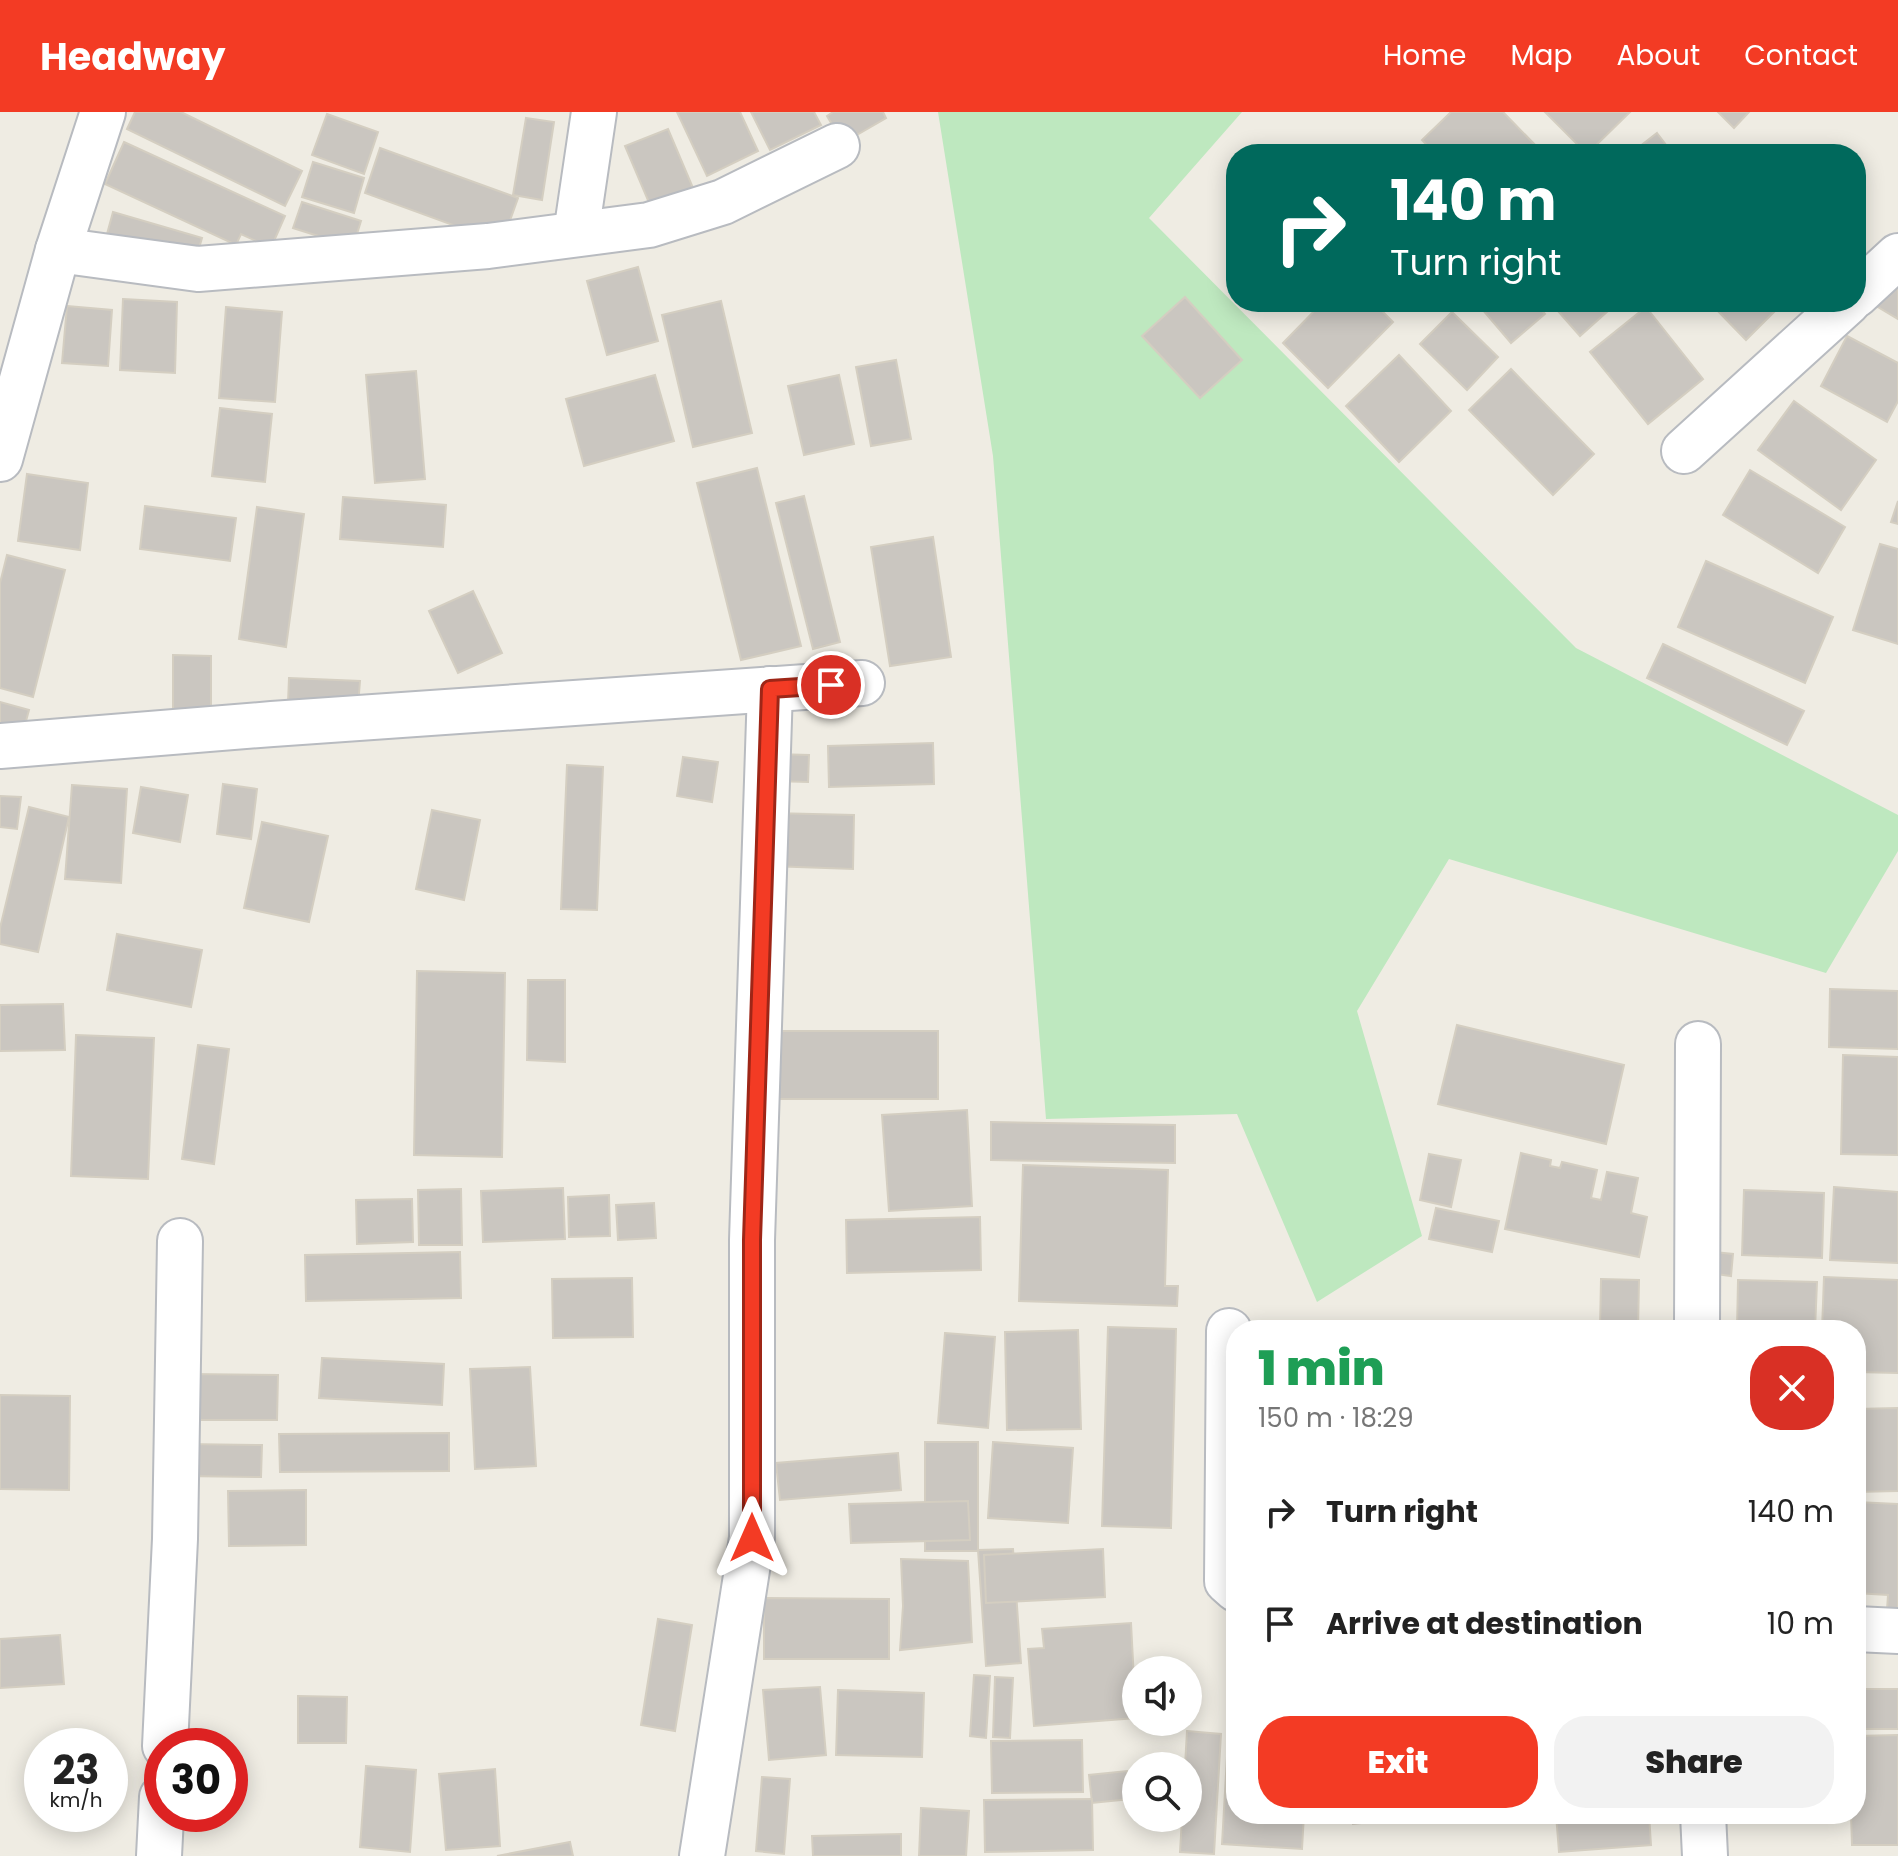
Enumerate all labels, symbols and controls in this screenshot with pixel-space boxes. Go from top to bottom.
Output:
text: Headway [40,30,226,83]
text: Home [1383,36,1466,75]
text: Map [1510,36,1572,75]
text: About [1616,36,1700,75]
text: Contact [1744,36,1858,75]
text: 140 m [1390,161,1557,240]
icon: right [1258,176,1362,280]
text: Turn right [1390,237,1561,288]
pin [797,651,865,719]
icon: arrive [809,663,853,707]
text: 1 min [1258,1335,1385,1402]
button: close [1750,1346,1834,1430]
text: 150 m · 18:29 [1258,1400,1414,1436]
icon: right [1258,1490,1302,1534]
text: Turn right [1326,1490,1478,1533]
text: 140 m [1748,1490,1834,1533]
position arrow [710,1496,794,1580]
icon: arrive [1258,1602,1302,1646]
text: Arrive at destination [1326,1602,1643,1645]
text: 10 m [1767,1602,1834,1645]
map controls [1122,1656,1202,1832]
button: sound [1122,1656,1202,1736]
button: Exit [1258,1716,1538,1808]
button: Share [1554,1716,1834,1808]
speed limit sign: 30 [144,1728,248,1832]
text: 23 [52,1742,100,1798]
button: search [1122,1752,1202,1832]
text: km/h [49,1786,103,1814]

